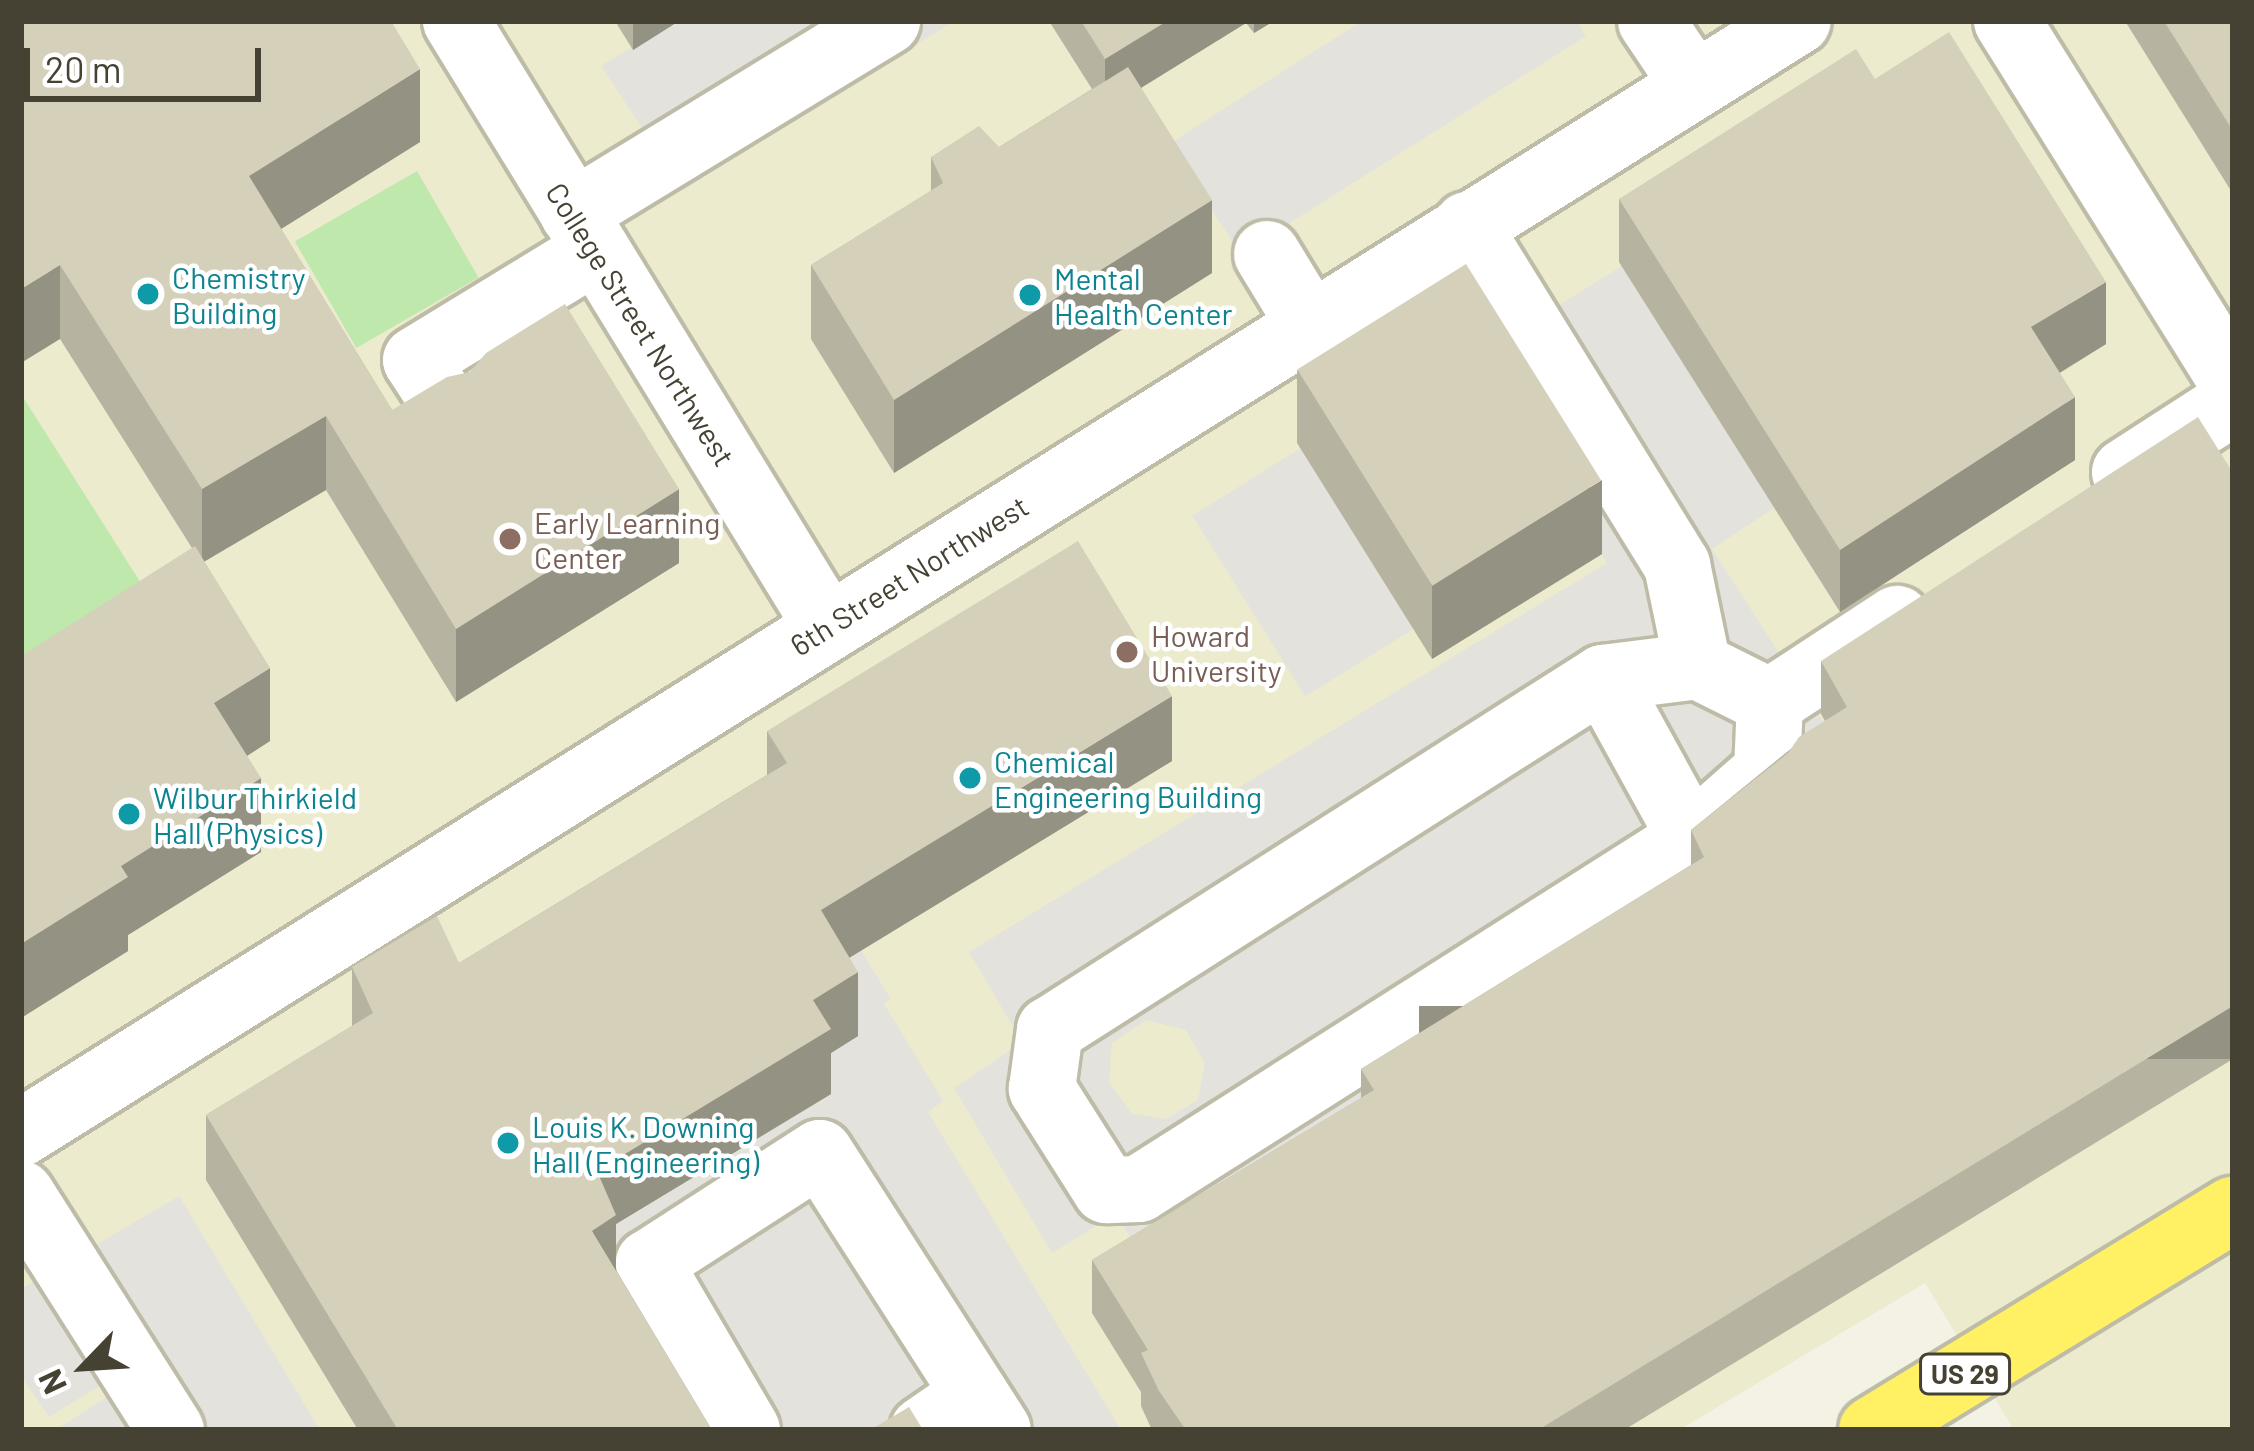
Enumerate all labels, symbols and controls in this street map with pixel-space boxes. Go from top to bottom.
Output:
scale bar [30,24,267,98]
text: 20 m [45,47,122,90]
street label: College Street Northwest [539,176,743,472]
place label: Chemistry Building [172,259,306,330]
place label: Mental Health Center [1054,260,1232,330]
marker: Chemistry Building [135,281,161,307]
marker: Mental Health Center [1017,282,1043,308]
street label: 6th Street Northwest [784,487,1034,663]
place label: Early Learning Center [534,504,720,574]
marker: Early Learning Center [497,526,523,552]
place label: Howard University [1151,617,1282,688]
marker: Howard University [1114,639,1140,665]
place label: Chemical Engineering Building [994,743,1262,813]
marker: Chemical Engineering Building [957,765,983,791]
place label: Wilbur Thirkield Hall (Physics) [153,779,357,850]
marker: Wilbur Thirkield Hall (Physics) [116,801,142,827]
place label: Louis K. Downing Hall (Engineering) [532,1108,759,1178]
marker: Louis K. Downing Hall (Engineering) [495,1130,521,1156]
north arrow [24,1307,144,1427]
road number: US 29 [1917,1353,2013,1395]
text: N [29,1364,74,1401]

